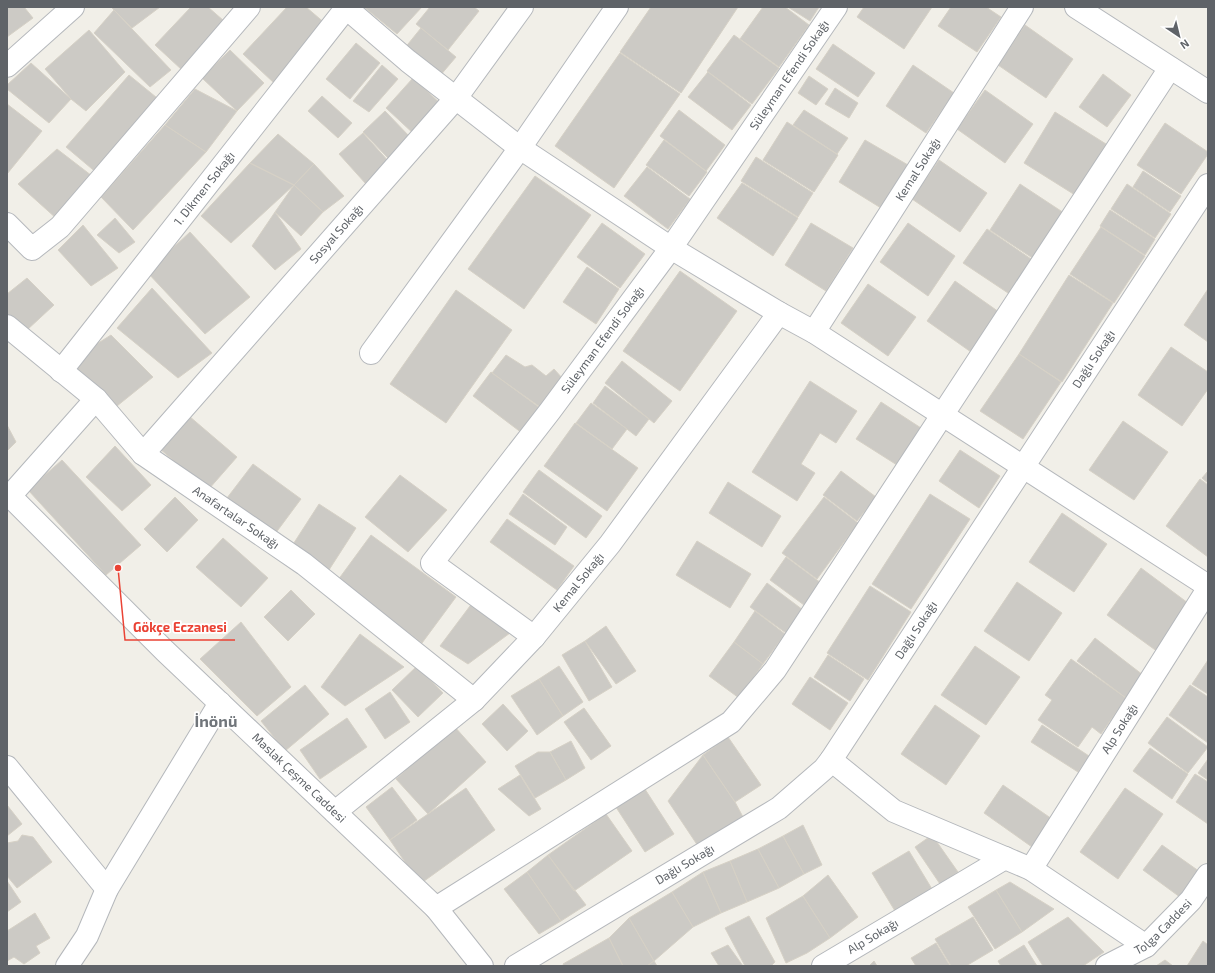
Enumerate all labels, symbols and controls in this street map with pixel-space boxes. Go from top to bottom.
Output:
north arrow [1159,16,1199,56]
street label: Süleyman Efendi Sokağı [746,17,831,132]
text: N [1178,37,1192,52]
street label: Kemal Sokağı [892,135,943,203]
street label: 1. Dikmen Sokağı [170,148,237,228]
street label: Sosyal Sokağı [306,201,366,266]
street label: Süleyman Efendi Sokağı [558,283,646,396]
street label: Dağlı Sokağı [1069,327,1117,390]
street label: Anafartalar Sokağı [191,482,282,551]
street label: Kemal Sokağı [549,549,606,614]
street label: Dağlı Sokağı [891,598,939,661]
callout: Gökçe Eczanesi [125,615,235,640]
text: Gökçe Eczanesi [133,619,227,636]
street label: Alp Sokağı [1098,700,1140,756]
district label: İnönü [195,711,237,730]
street label: Maslak Çeşme Caddesi [250,730,349,825]
street label: Dağlı Sokağı [652,841,716,887]
street label: Tolga Caddesi [1131,896,1194,957]
street label: Alp Sokağı [844,915,900,956]

